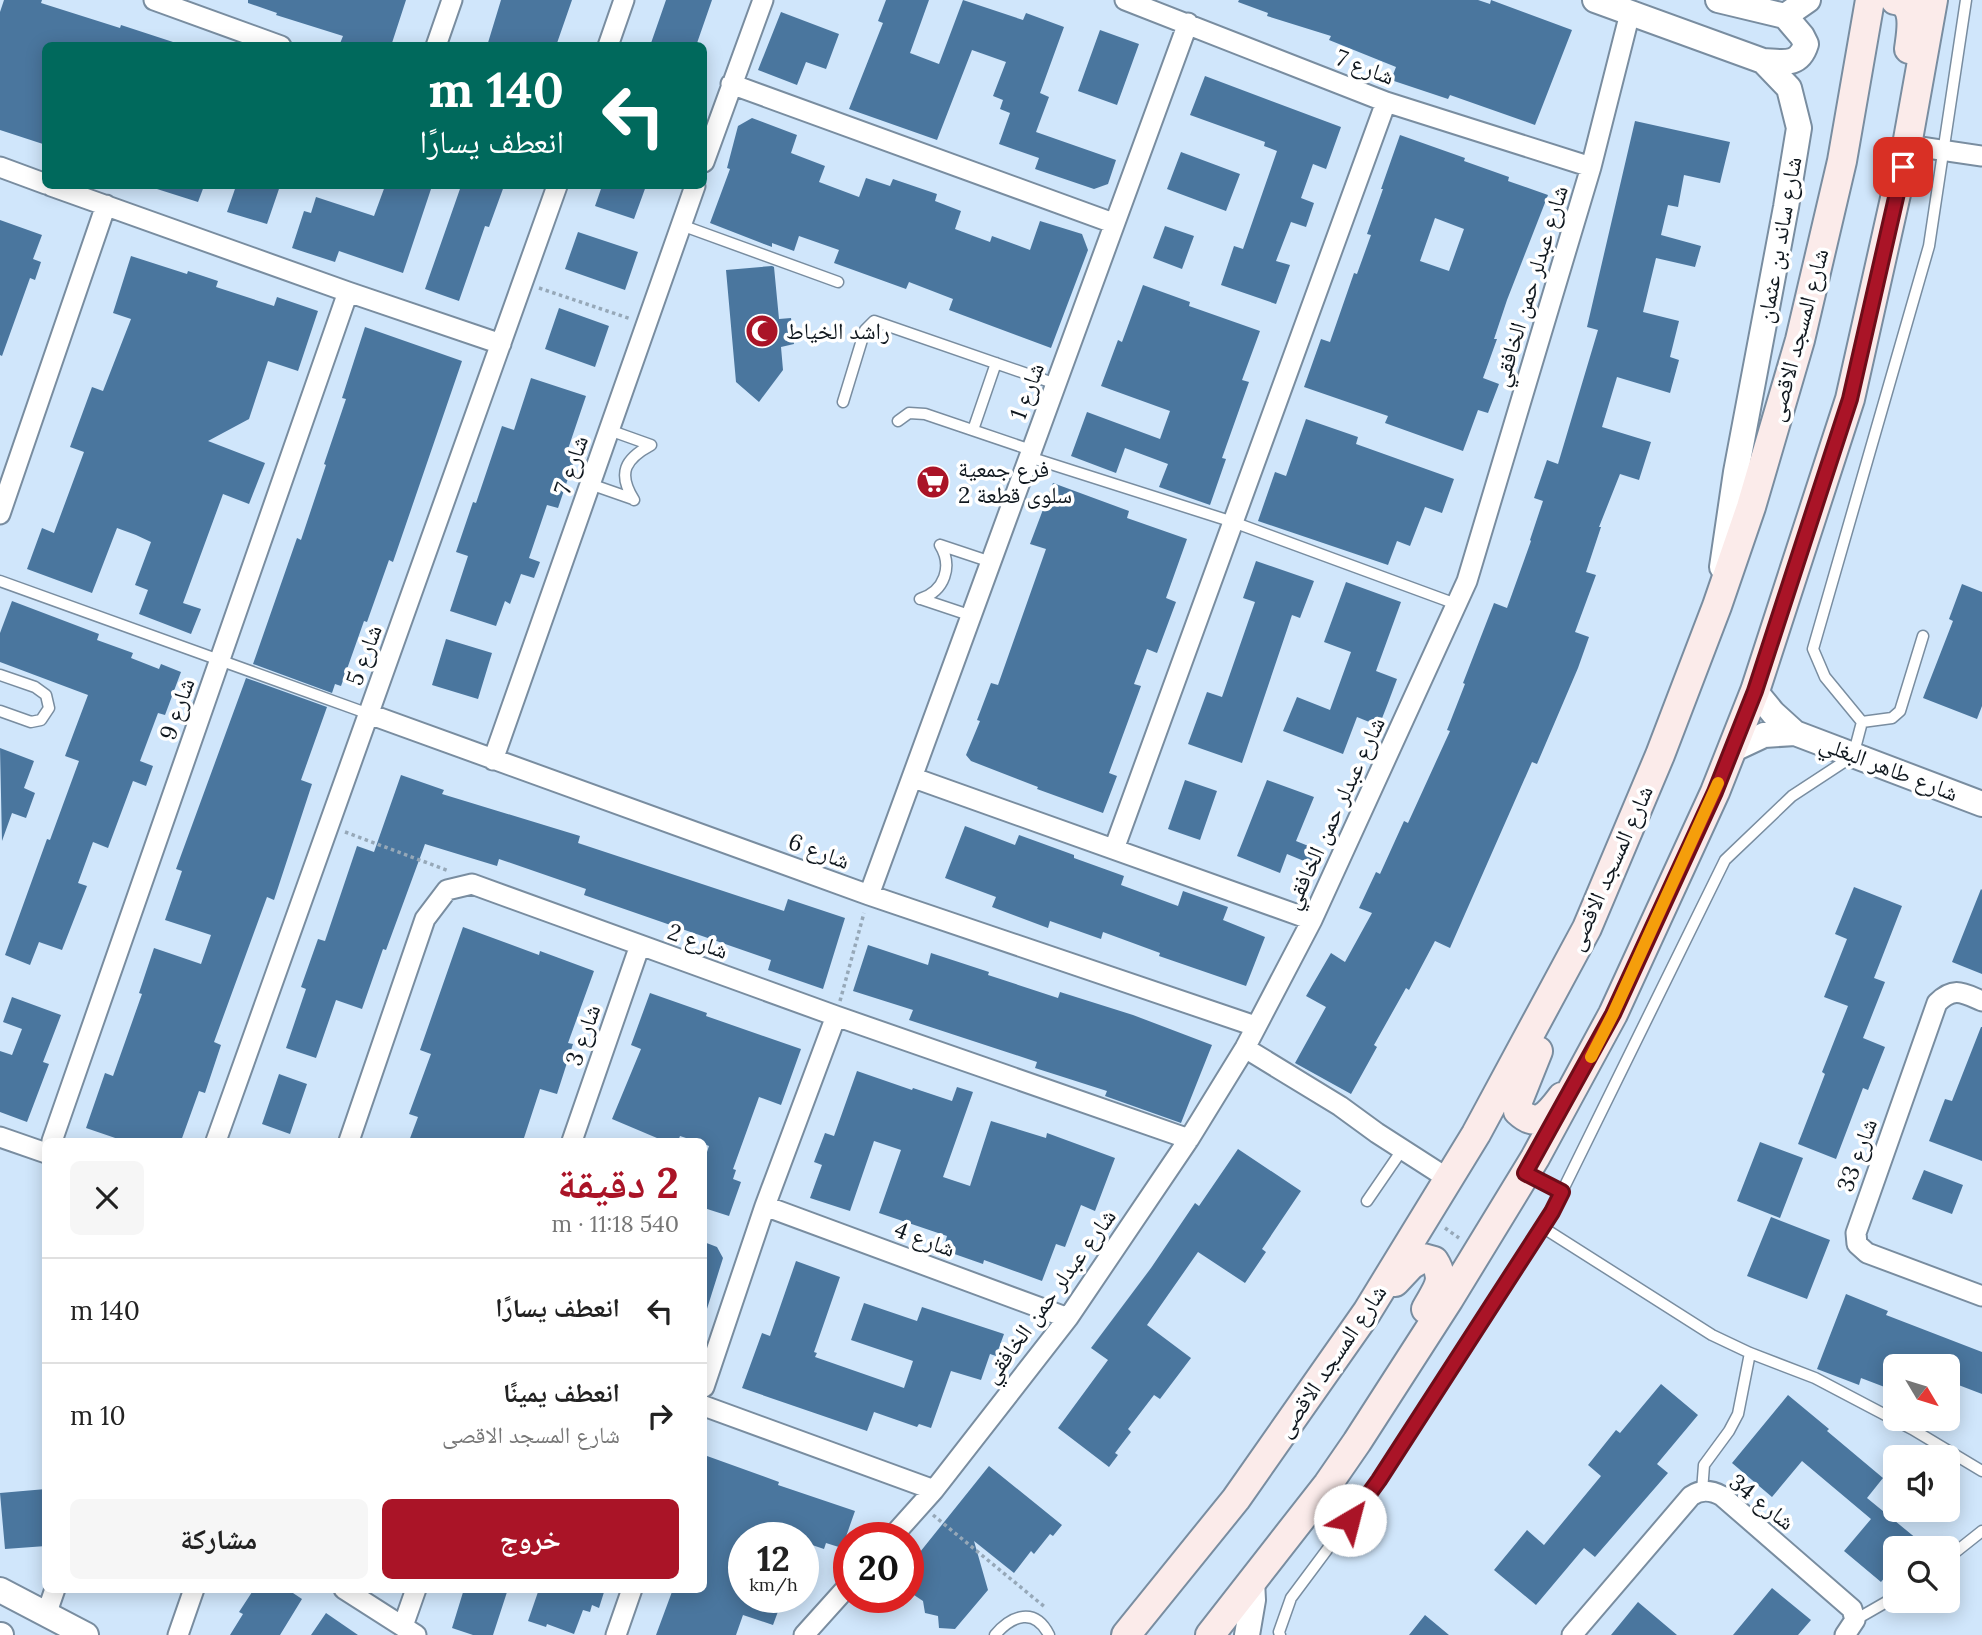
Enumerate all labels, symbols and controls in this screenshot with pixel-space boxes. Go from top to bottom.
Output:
street label: شارع 7 [1331,42,1399,92]
text: 140 m [428,58,564,120]
icon: left [588,70,679,161]
text: انعطف يسارًا [419,121,564,162]
pin [1873,137,1933,197]
icon: arrive [1884,148,1922,186]
street label: شارع ساند بن عثمان [1750,154,1808,326]
street label: شارع عبدلر حمن الخافقي [1485,182,1579,391]
street label: شارع المسجد الاقصى [1760,245,1836,425]
mosque icon: راشد الخياط [743,312,781,350]
place label: راشد الخياط [786,316,890,345]
street label: شارع 1 [1003,359,1051,423]
street label: شارع 7 [547,432,595,498]
place label: فرع جمعية سلوى قطعة 2 [958,454,1072,509]
supermarket icon: فرع جمعية سلوى قطعة 2 [914,463,952,501]
street label: شارع 5 [339,621,389,689]
street label: شارع 9 [153,674,201,744]
street label: شارع عبدلر حمن الخافقي [1276,712,1395,916]
street label: شارع طاهر البغلي [1814,728,1962,812]
street label: شارع المسجد الاقصى [1560,781,1660,955]
street label: شارع 6 [784,826,854,876]
street label: شارع 2 [664,916,732,966]
street label: شارع 3 [559,1001,607,1069]
street label: شارع 33 [1830,1114,1884,1196]
text: 2 دقيقة [557,1156,679,1210]
button: close [70,1161,144,1235]
street label: شارع عبدلر حمن الخافقي [976,1203,1126,1391]
text: 540 m · 11:18 [551,1209,679,1238]
street label: شارع 4 [891,1214,959,1264]
street label: شارع المسجد الاقصى [1269,1279,1393,1443]
text: انعطف يسارًا [495,1291,620,1324]
icon: left [641,1292,679,1330]
text: 140 m [70,1294,140,1327]
north arrow [1883,1354,1960,1432]
map controls [1883,1354,1960,1613]
text: انعطف يمينًا [503,1376,620,1409]
icon: right [641,1397,679,1435]
text: 10 m [70,1399,126,1432]
text: شارع المسجد الاقصى [442,1420,620,1449]
button: sound [1883,1445,1960,1522]
street label: شارع 34 [1723,1467,1801,1537]
position arrow [1313,1483,1387,1557]
button: مشاركة [70,1499,368,1579]
button: خروج [382,1499,679,1579]
speed limit sign: 20 [833,1522,924,1613]
text: 12 [757,1536,790,1581]
button: search [1883,1536,1960,1613]
text: km/h [749,1573,798,1596]

